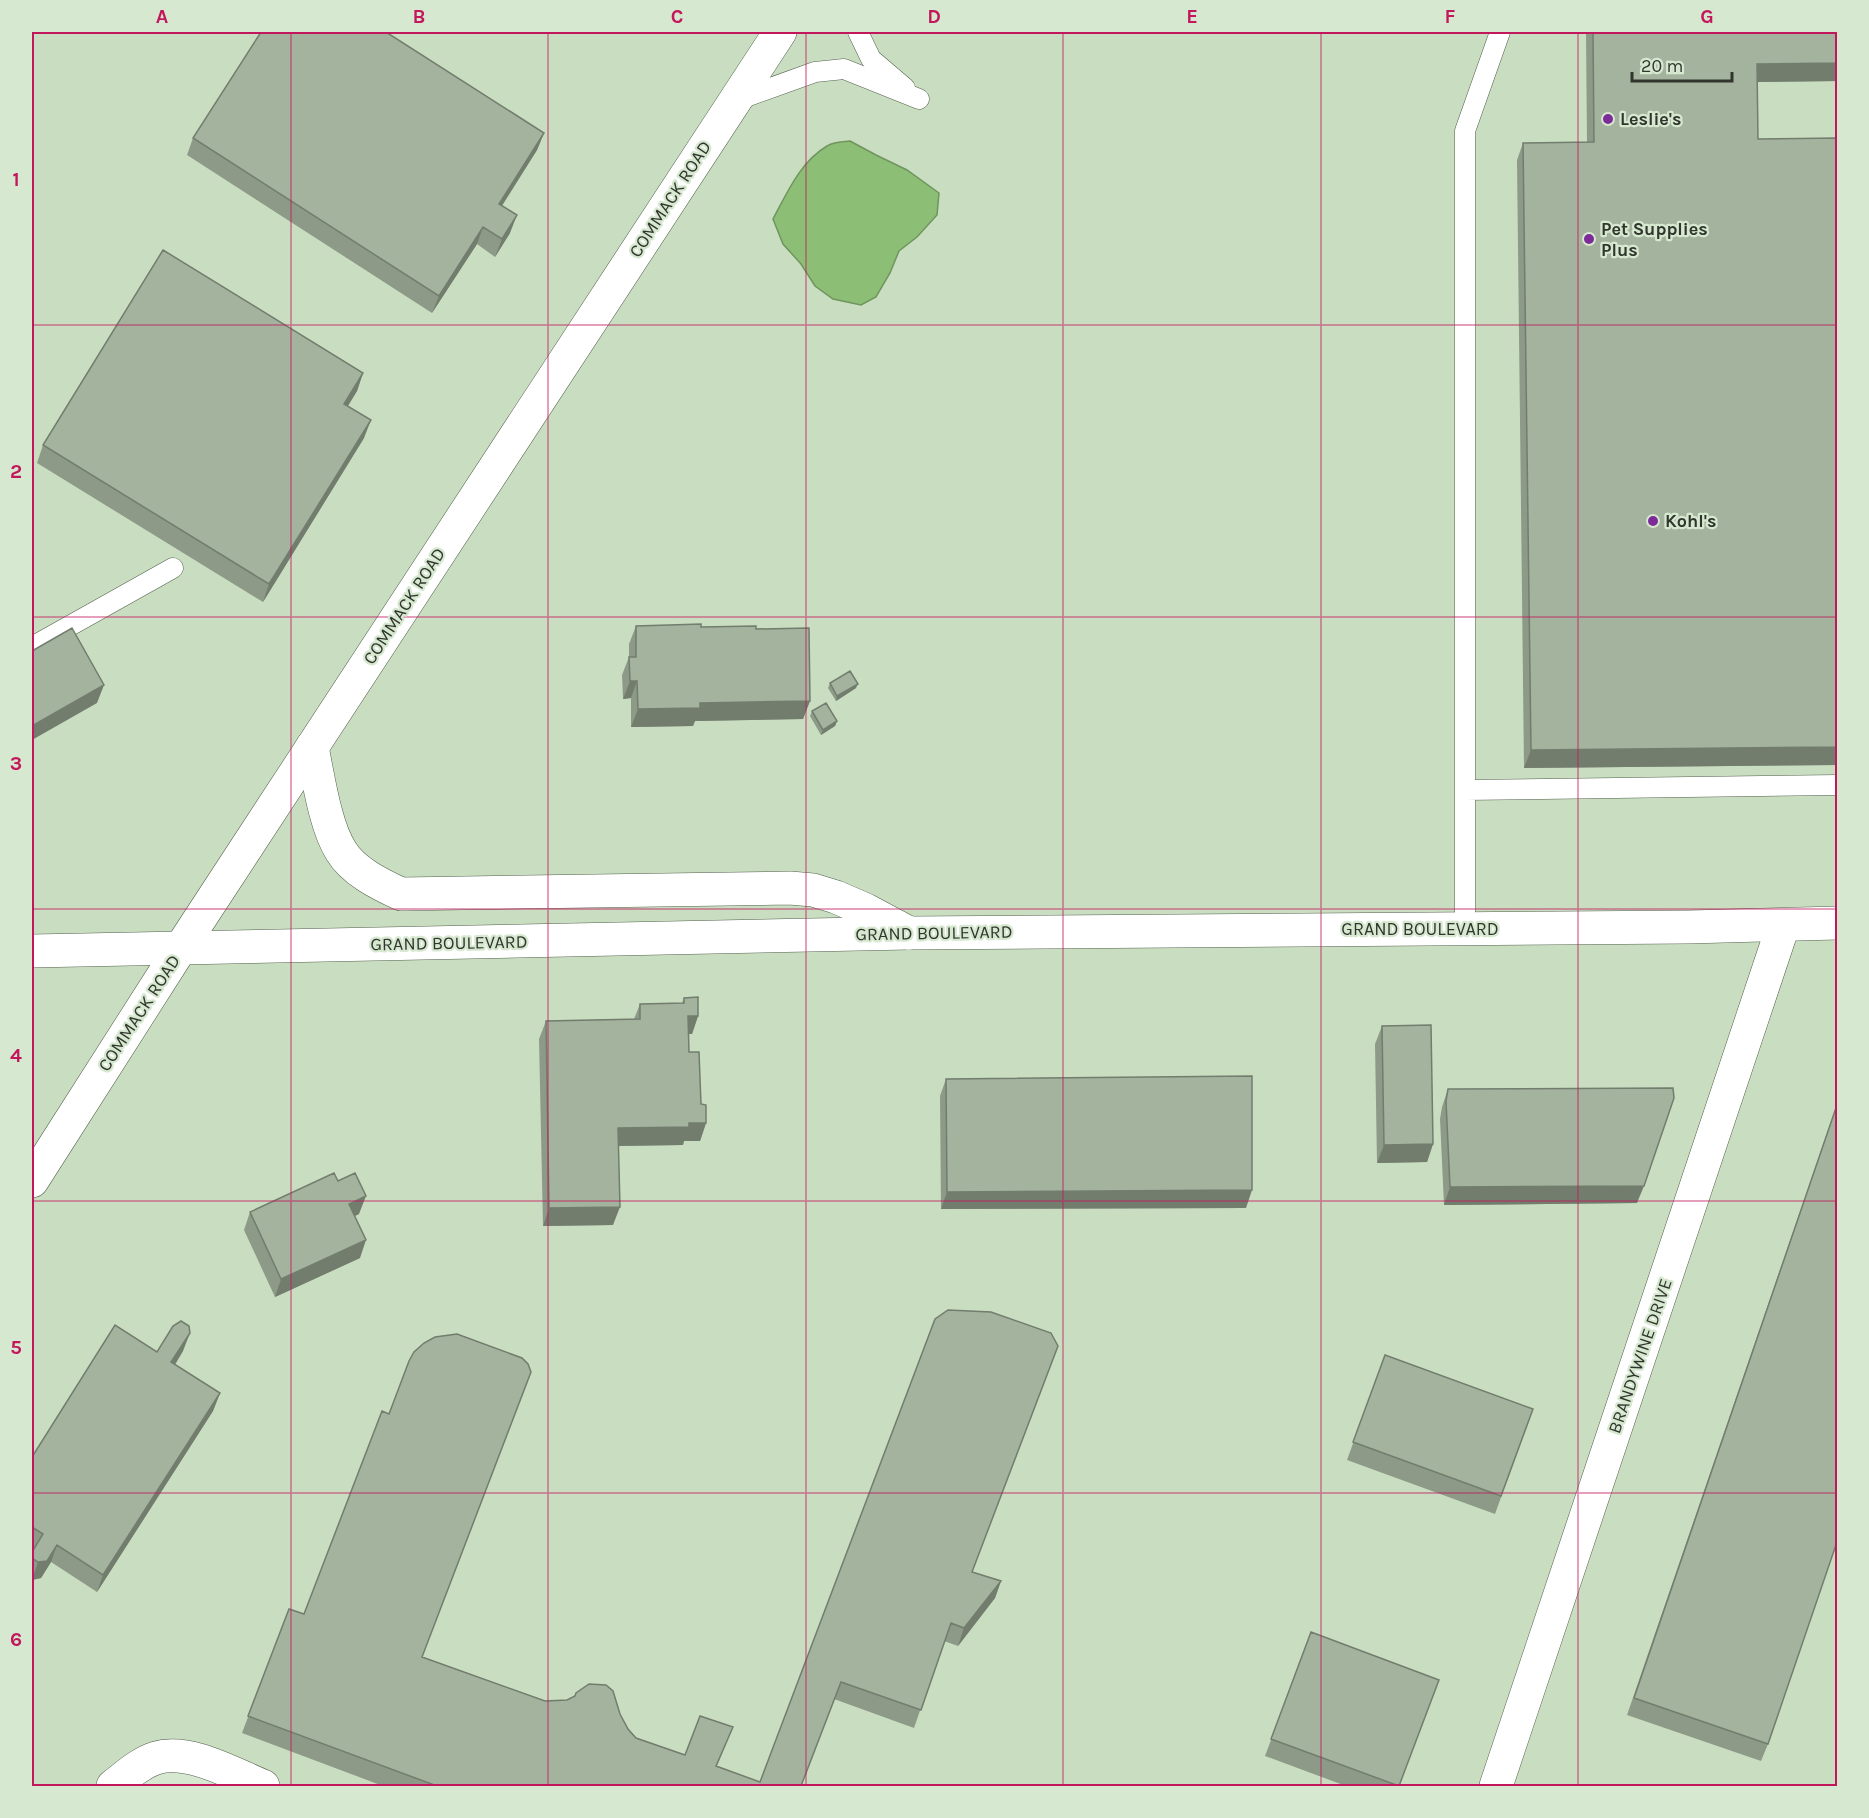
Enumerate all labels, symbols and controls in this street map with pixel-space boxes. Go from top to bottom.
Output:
text: A [156,5,169,28]
text: B [413,5,425,28]
text: C [671,5,683,28]
text: D [927,5,941,28]
text: E [1186,5,1198,28]
text: F [1445,5,1456,28]
text: G [1700,5,1714,28]
scale bar [1632,45,1732,83]
text: 20 m [1641,55,1683,77]
place label: Leslie's [1620,108,1682,130]
marker: Leslie's [1601,112,1615,126]
street label: COMMACK ROAD [624,137,716,261]
text: 1 [12,168,20,191]
place label: Pet Supplies Plus [1601,218,1708,261]
marker: Pet Supplies Plus [1582,232,1596,246]
text: 2 [10,460,22,483]
place label: Kohl's [1665,510,1716,532]
marker: Kohl's [1646,514,1660,528]
street label: COMMACK ROAD [358,544,450,668]
text: 3 [10,752,22,775]
street label: GRAND BOULEVARD [1341,918,1499,940]
street label: GRAND BOULEVARD [855,921,1013,945]
street label: GRAND BOULEVARD [370,931,528,955]
street label: COMMACK ROAD [93,951,185,1075]
text: 4 [10,1044,22,1067]
street label: BRANDYWINE DRIVE [1603,1276,1677,1436]
text: 5 [10,1336,22,1359]
text: 6 [10,1628,22,1651]

